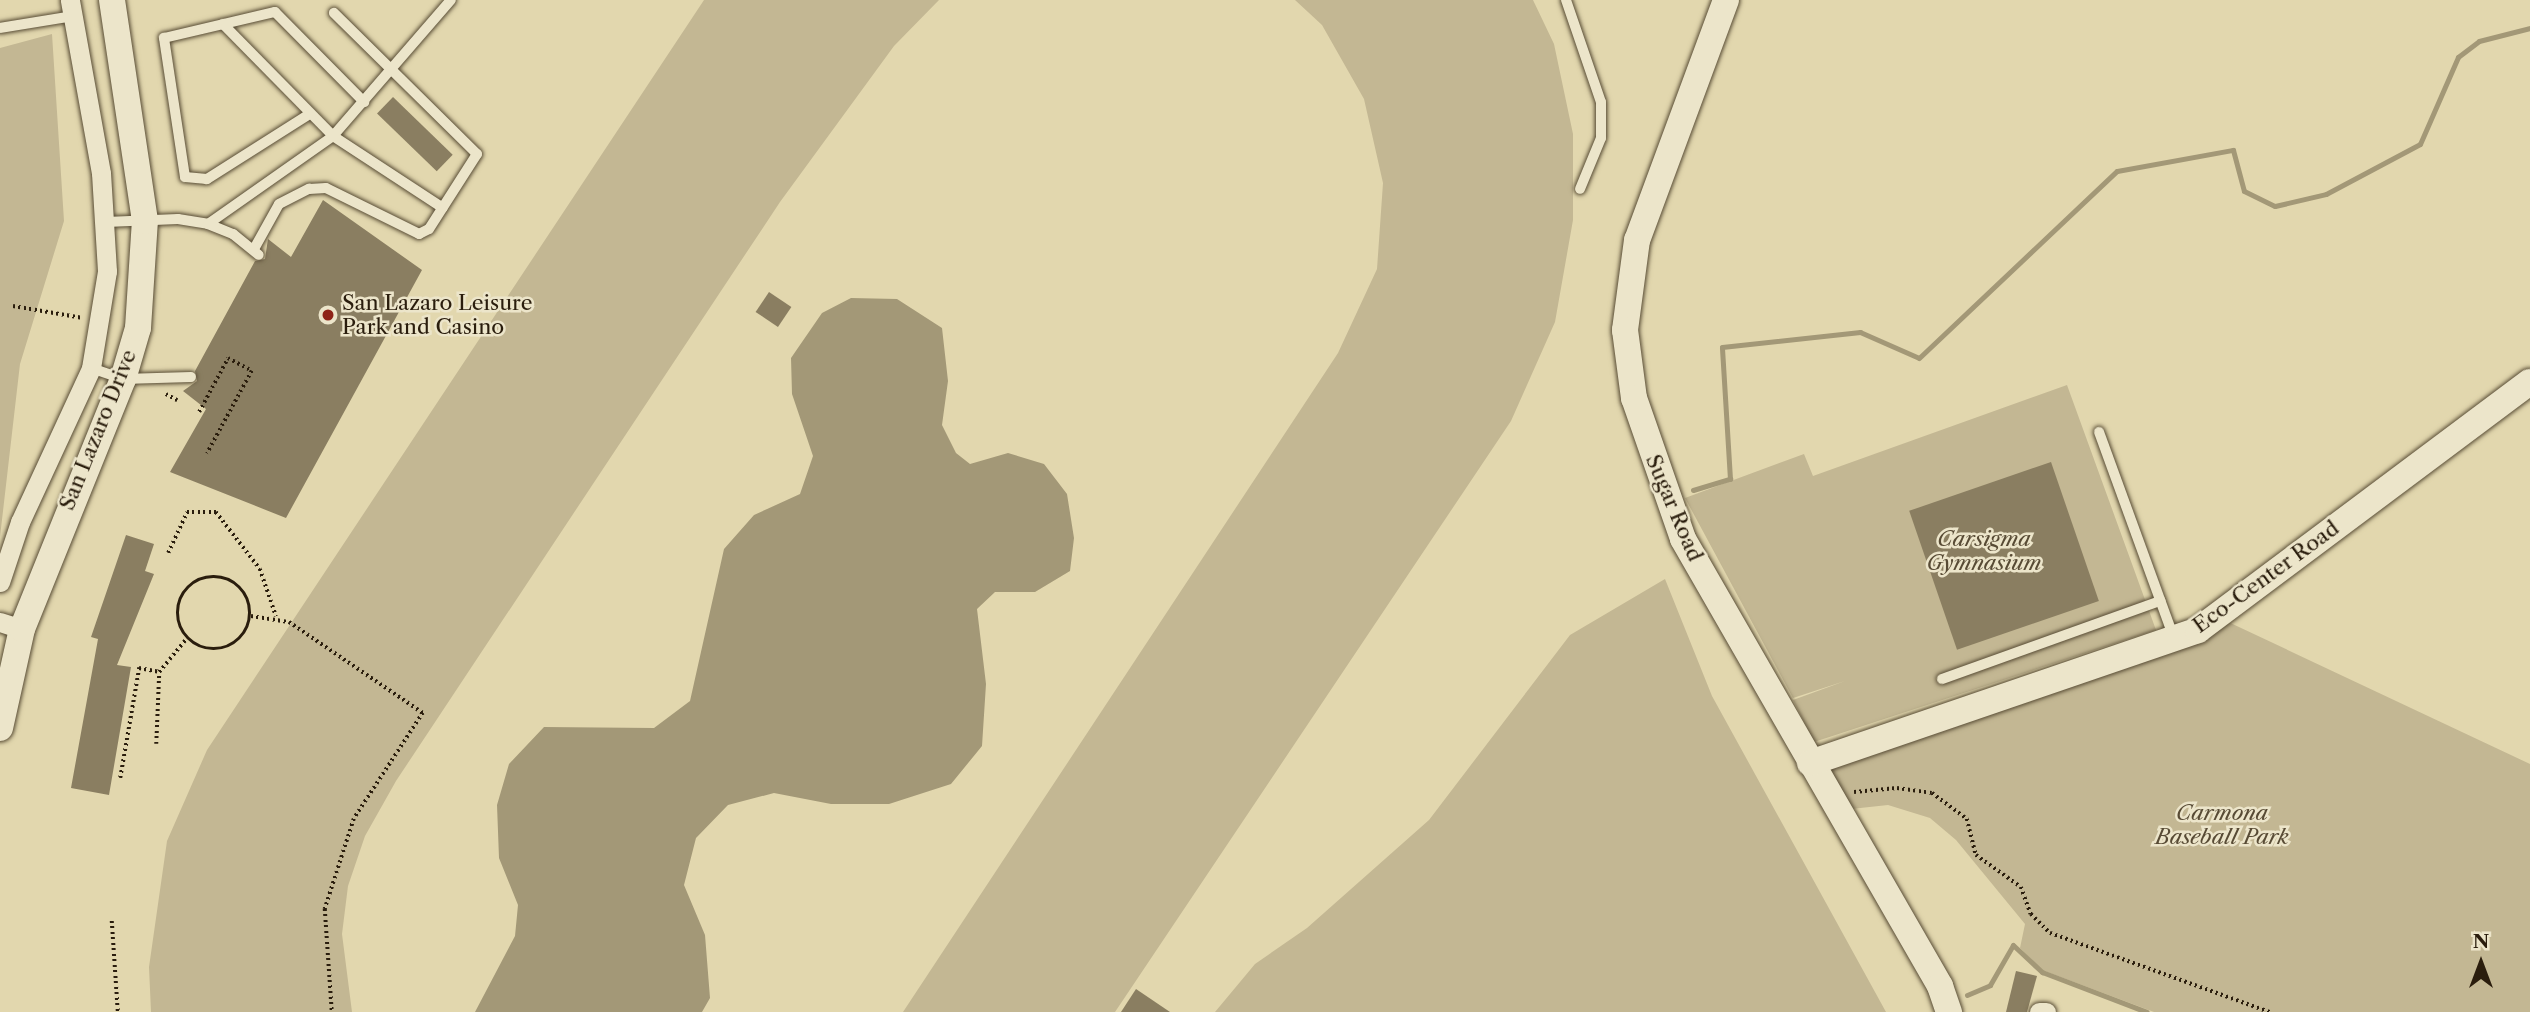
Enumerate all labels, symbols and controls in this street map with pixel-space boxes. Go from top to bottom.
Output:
place label: San Lazaro Leisure Park and Casino [342,290,532,340]
marker: San Lazaro Leisure Park and Casino [320,307,336,323]
street label: San Lazaro Drive [54,346,142,514]
street label: Sugar Road [1640,451,1708,565]
street label: Eco-Center Road [2188,515,2344,639]
park label: Carsigma Gymnasium [1927,526,2041,576]
park label: Carmona Baseball Park [2155,800,2289,850]
north arrow [2446,928,2516,998]
text: N [2473,930,2489,953]

